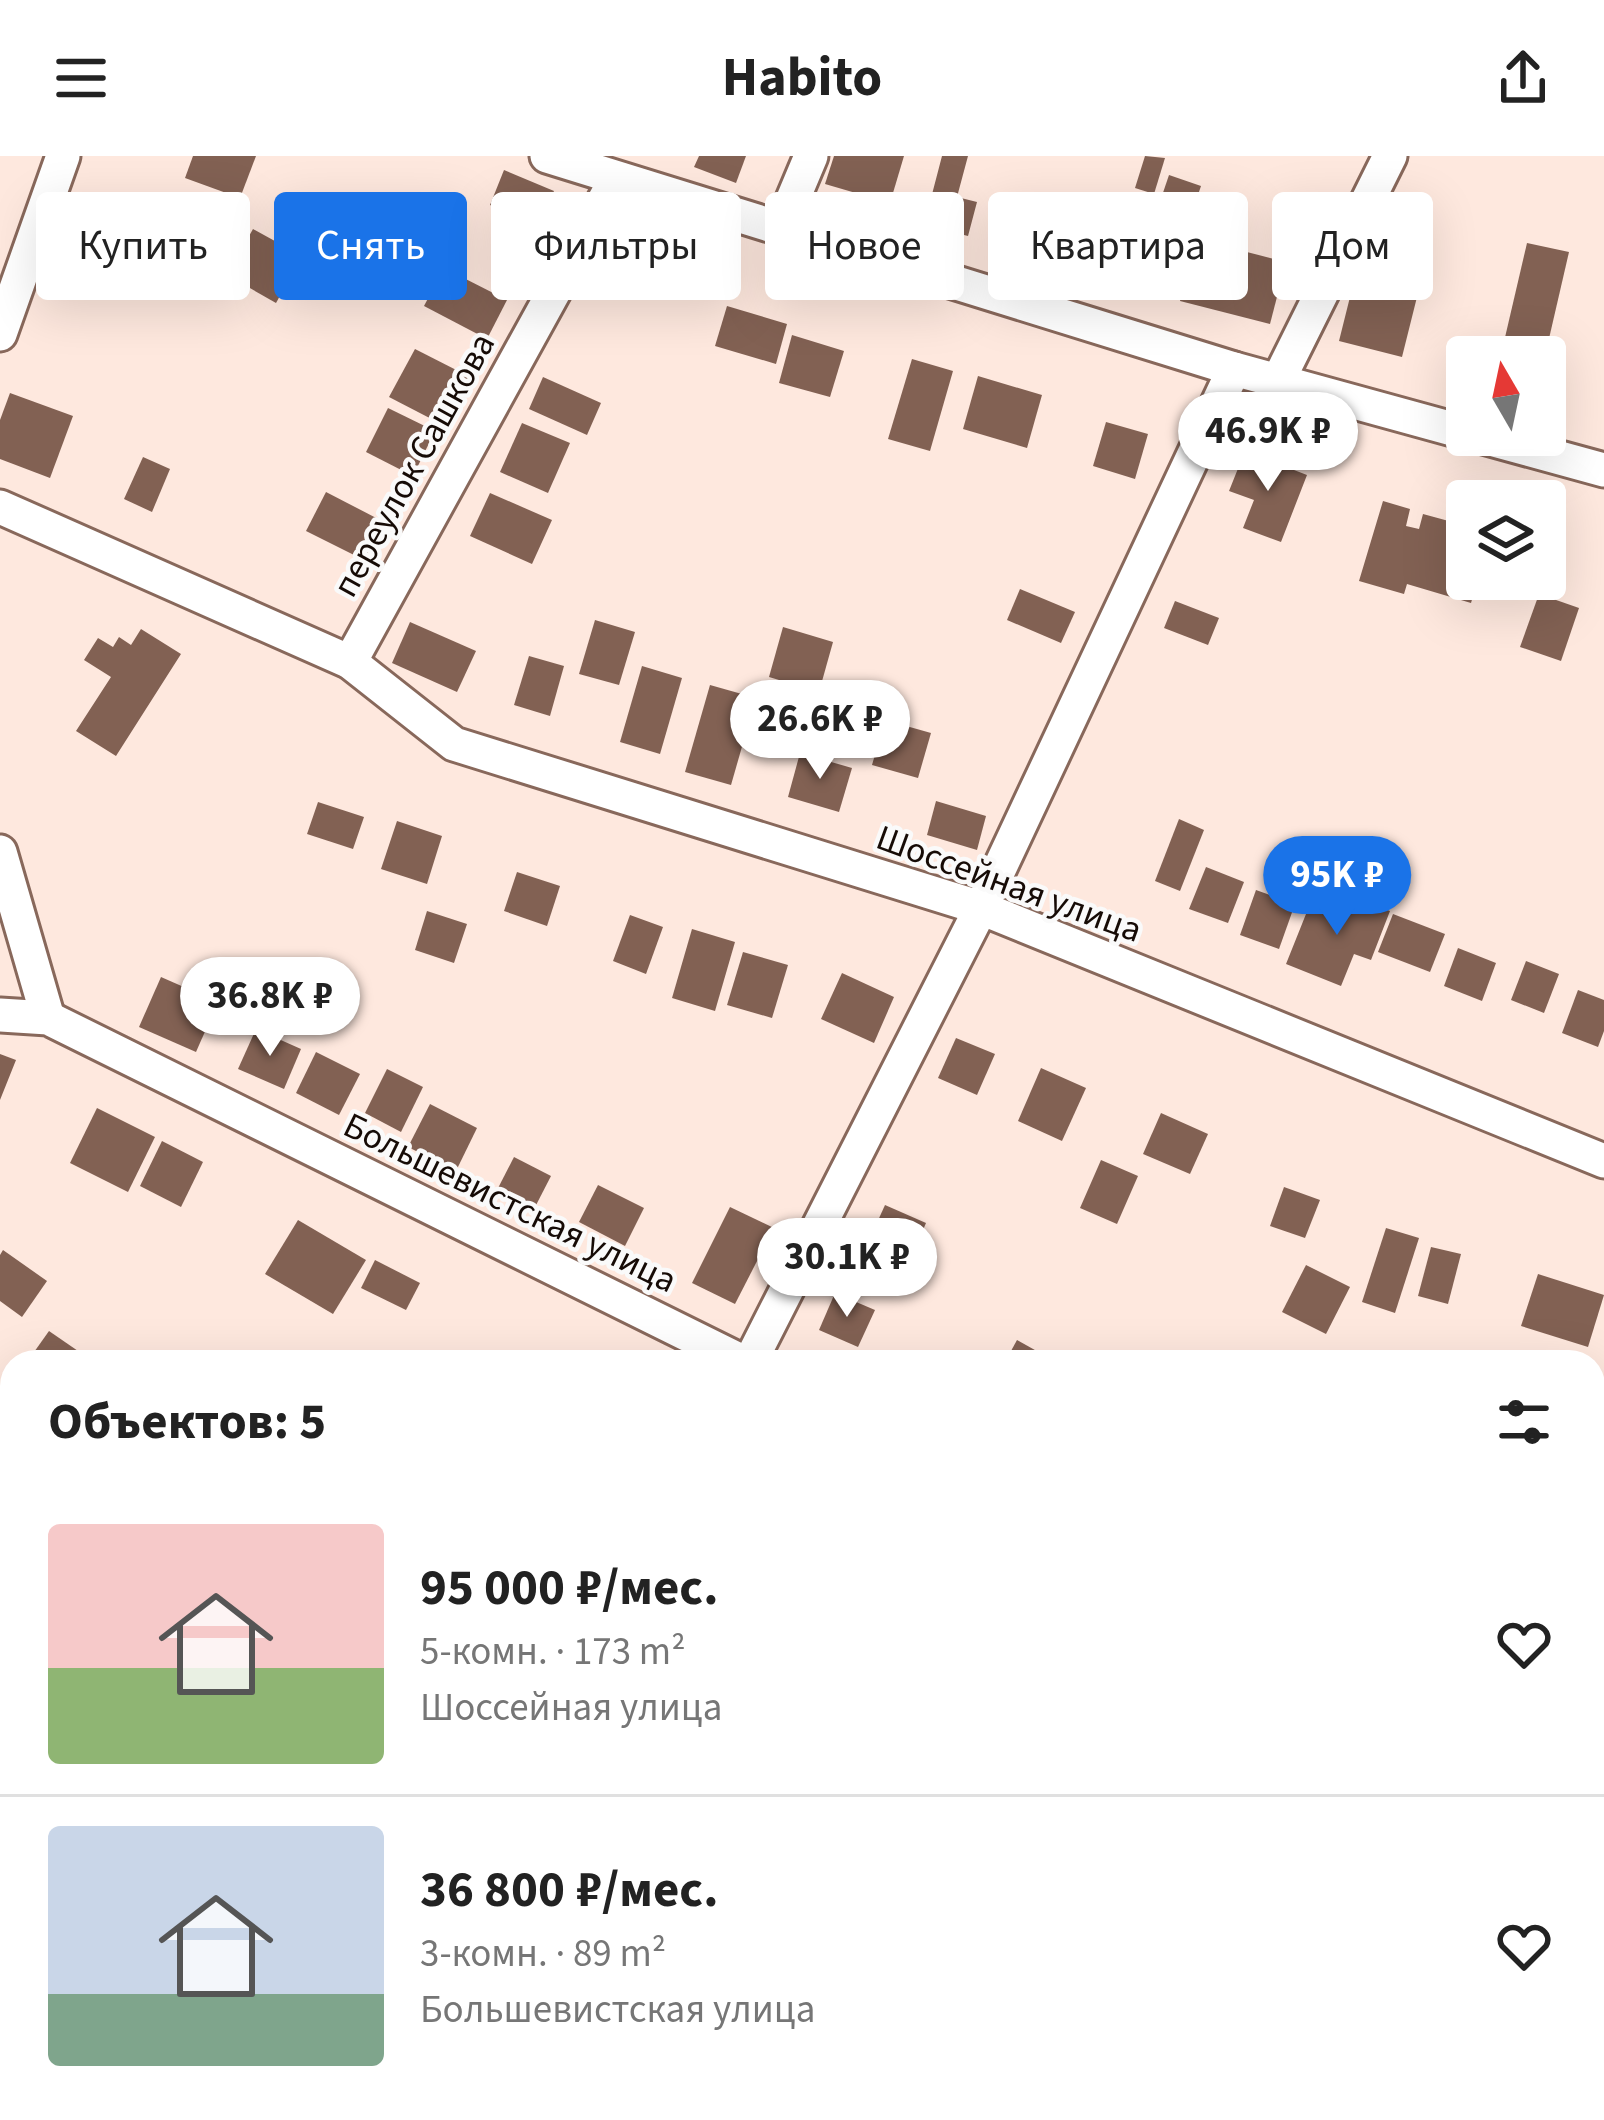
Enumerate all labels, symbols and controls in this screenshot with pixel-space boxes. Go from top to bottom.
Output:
text: Habito [722,40,882,117]
icon: menu [48,45,114,111]
icon: share [1490,45,1556,111]
chip: Купить [36,192,250,300]
chip: Снять [274,192,467,300]
chip: Фильтры [491,192,741,300]
chip: Новое [765,192,964,300]
chip: Квартира [988,192,1248,300]
chip: Дом [1272,192,1433,300]
street label: переулок Сашкова [320,324,508,606]
north arrow [1446,336,1566,456]
map controls [1446,336,1566,600]
pin: 46.9K ₽ [1157,392,1379,494]
text: 46.9K ₽ [1205,403,1331,459]
button: layers [1446,480,1566,600]
pin: 26.6K ₽ [709,680,931,782]
text: 26.6K ₽ [757,691,883,747]
street label: Шоссейная улица [869,812,1149,956]
pin: 95K ₽ [1253,836,1421,938]
text: 95K ₽ [1290,847,1384,903]
pin: 36.8K ₽ [159,957,381,1059]
text: 36.8K ₽ [207,968,333,1024]
street label: Большевистская улица [335,1100,685,1306]
pin: 30.1K ₽ [736,1218,958,1320]
text: 30.1K ₽ [784,1229,910,1285]
text: Объектов: 5 [48,1386,326,1458]
icon: filters [1491,1389,1557,1455]
text: 95 000 ₽/мес. [420,1552,718,1624]
icon: home [144,1572,288,1716]
icon: heart [1491,1611,1557,1677]
text: 5-комн. · 173 m² [420,1624,686,1680]
text: Шоссейная улица [420,1680,722,1736]
text: 36 800 ₽/мес. [420,1854,718,1926]
icon: home [144,1874,288,2018]
icon: heart [1491,1913,1557,1979]
text: 3-комн. · 89 m² [420,1926,666,1982]
text: Большевистская улица [420,1982,815,2038]

